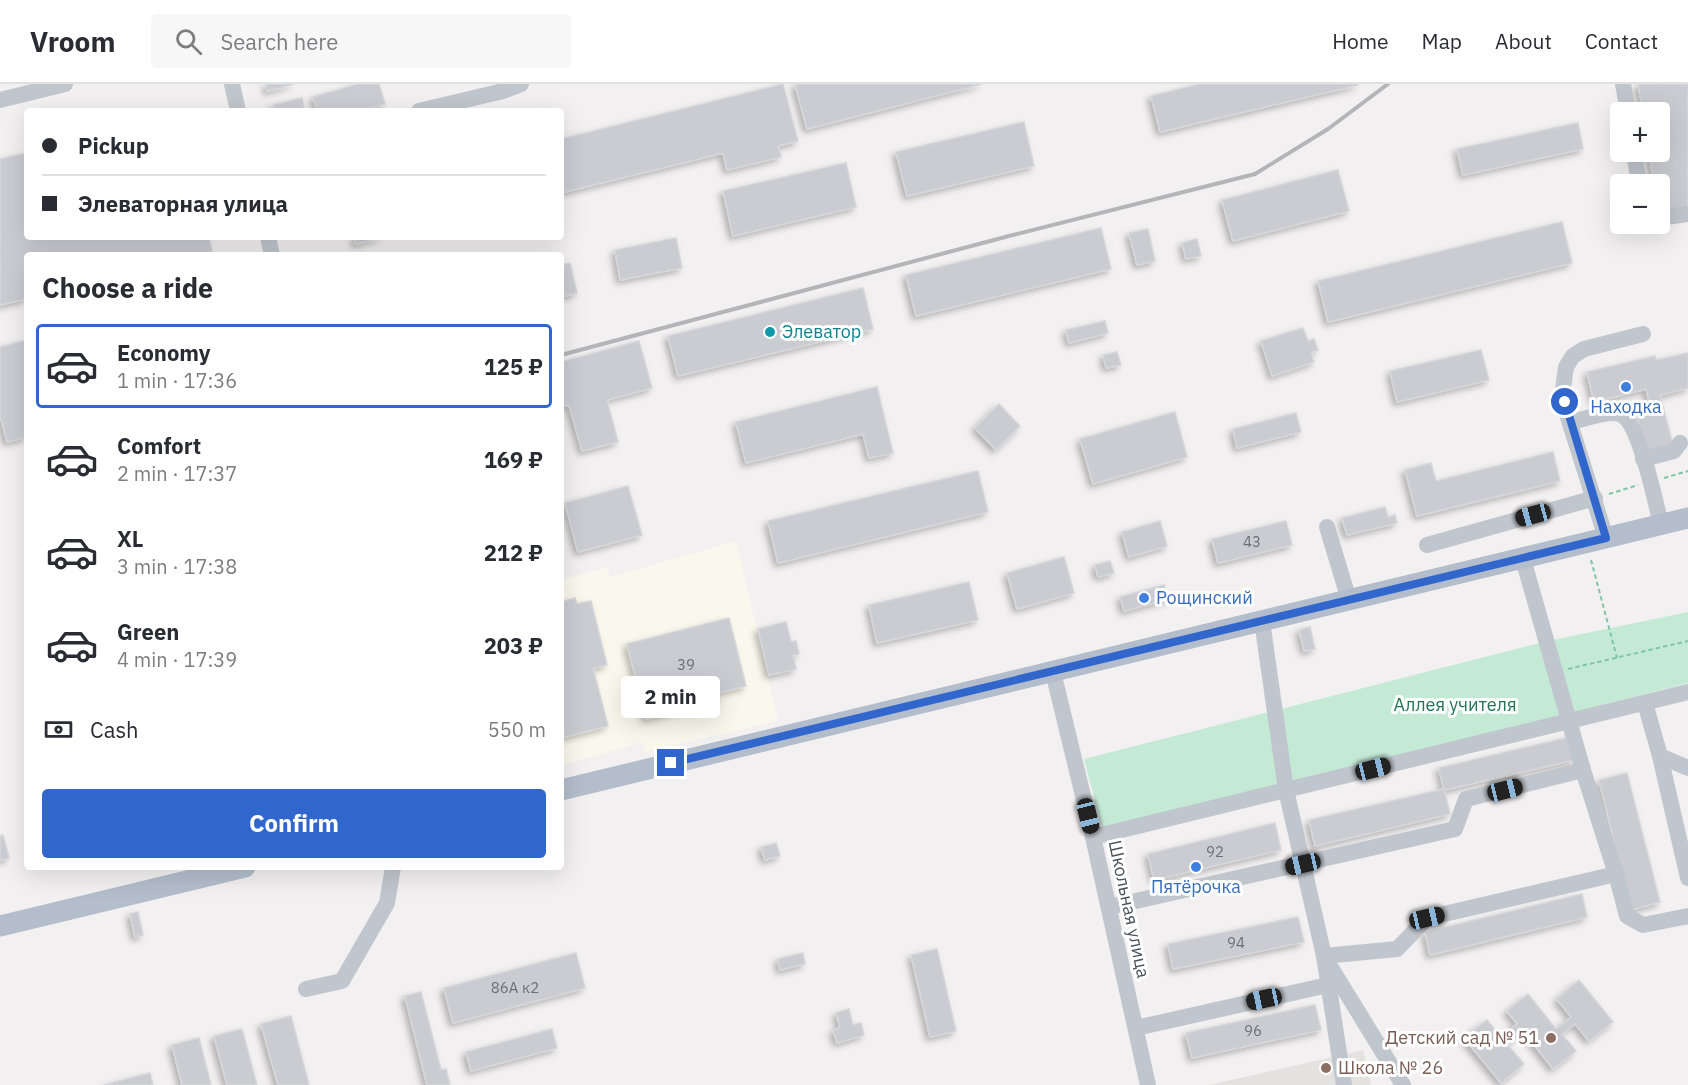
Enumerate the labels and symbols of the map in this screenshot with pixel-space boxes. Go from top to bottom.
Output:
place label: Элеватор [782,320,861,343]
marker: Элеватор [763,325,777,339]
marker: Находка [1619,380,1633,394]
route start [1551,388,1578,415]
place label: Находка [1590,395,1662,418]
car [1513,502,1553,528]
house number: 43 [1243,532,1261,551]
place label: Рощинский [1156,586,1253,609]
marker: Рощинский [1137,591,1151,605]
house number: 39 [677,655,695,674]
callout: 2 min [622,676,720,718]
park label: Аллея учителя [1393,693,1517,716]
route end [657,749,684,776]
car [1353,756,1393,782]
car [1485,777,1525,803]
car [1075,796,1101,836]
street label: Школьная улица [1104,838,1155,980]
house number: 92 [1206,842,1224,861]
car [1283,851,1323,877]
marker: Пятёрочка [1189,860,1203,874]
place label: Пятёрочка [1151,875,1241,898]
car [1407,905,1447,931]
house number: 94 [1227,933,1245,952]
house number: 86А к2 [491,978,539,997]
car [1245,986,1283,1012]
house number: 96 [1244,1021,1262,1040]
place label: Детский сад № 51 [1385,1026,1539,1049]
marker: Детский сад № 51 [1544,1031,1558,1045]
place label: Школа № 26 [1338,1056,1443,1079]
marker: Школа № 26 [1319,1061,1333,1075]

